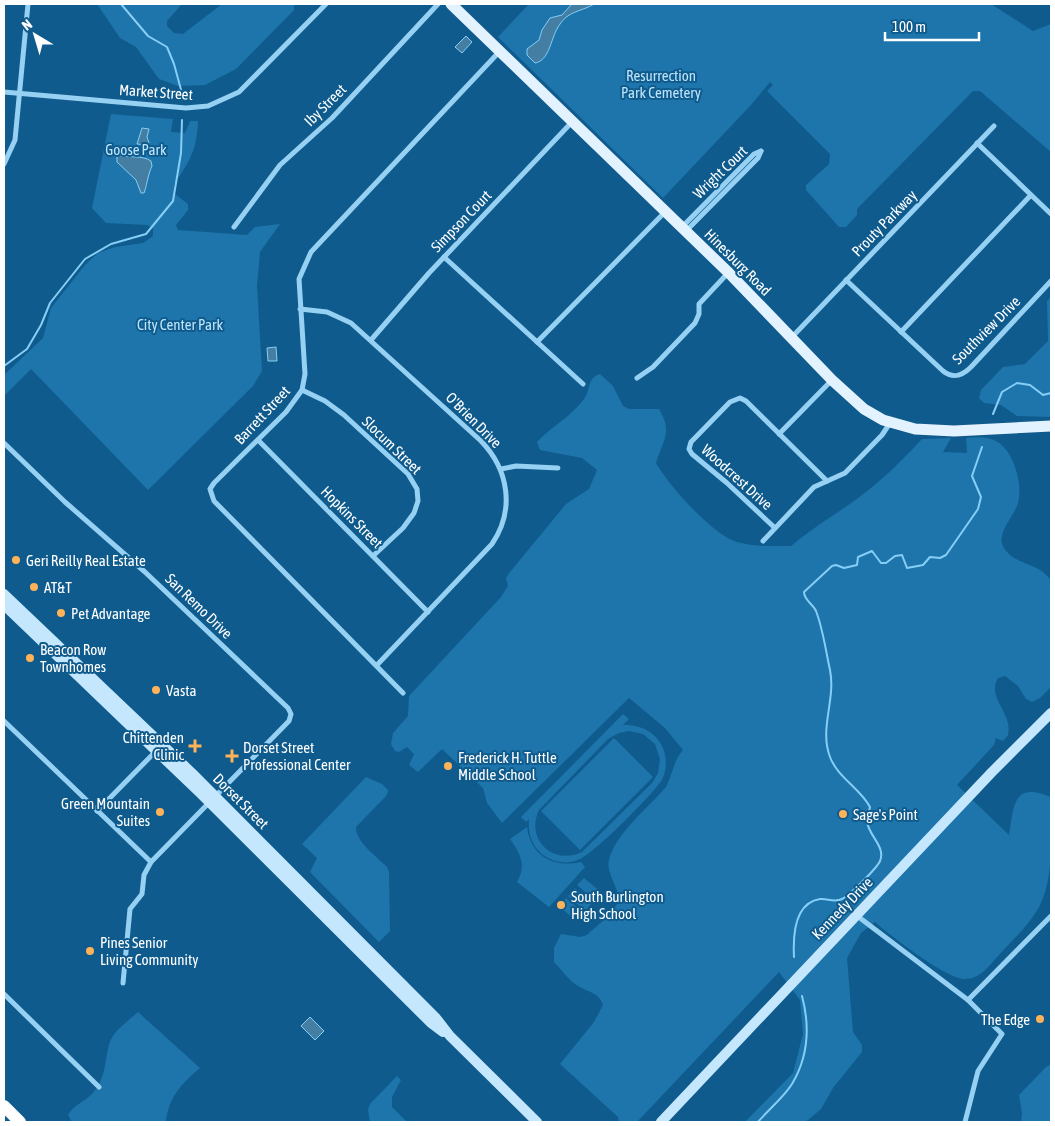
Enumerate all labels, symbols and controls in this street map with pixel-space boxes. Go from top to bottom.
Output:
north arrow [10,10,60,60]
scale bar [885,10,979,42]
text: N [19,16,35,34]
text: 100 m [892,18,926,35]
park label: Resurrection Park Cemetery [621,67,701,101]
street label: Market Street [119,81,193,103]
street label: Iby Street [301,81,349,129]
park label: Goose Park [105,141,167,158]
street label: Wright Court [689,142,751,202]
street label: Prouty Parkway [848,186,920,260]
street label: Simpson Court [427,187,495,255]
street label: Hinesburg Road [701,225,775,299]
street label: Southview Drive [949,293,1023,367]
park label: City Center Park [137,316,223,333]
street label: Barrett Street [231,382,293,448]
street label: O'Brien Drive [443,389,505,451]
street label: Slocum Street [359,413,425,477]
street label: Woodcrest Drive [698,441,776,513]
street label: Hopkins Street [318,483,386,551]
place label: Geri Reilly Real Estate [26,552,146,569]
marker: Geri Reilly Real Estate [10,554,22,566]
street label: San Remo Drive [162,570,236,642]
place label: AT&T [44,579,72,596]
marker: AT&T [28,581,40,593]
place label: Pet Advantage [71,605,151,622]
marker: Pet Advantage [55,607,67,619]
place label: Beacon Row Townhomes [40,641,106,675]
marker: Beacon Row Townhomes [24,652,36,664]
place label: Vasta [166,682,196,699]
marker: Vasta [150,684,162,696]
place label: Chittenden Clinic [123,729,184,763]
marker: Chittenden Clinic [188,739,202,753]
place label: Dorset Street Professional Center [243,739,351,773]
marker: Dorset Street Professional Center [225,749,239,763]
place label: Frederick H. Tuttle Middle School [458,749,557,783]
marker: Frederick H. Tuttle Middle School [442,760,454,772]
street label: Dorset Street [210,770,272,832]
place label: Green Mountain Suites [61,795,150,829]
marker: Green Mountain Suites [154,806,166,818]
place label: Sage's Point [853,806,918,823]
marker: Sage's Point [837,808,849,820]
street label: Kennedy Drive [808,873,876,943]
place label: South Burlington High School [571,888,664,922]
marker: South Burlington High School [555,899,567,911]
place label: Pines Senior Living Community [100,934,199,968]
marker: Pines Senior Living Community [84,945,96,957]
place label: The Edge [981,1011,1030,1028]
marker: The Edge [1034,1013,1046,1025]

